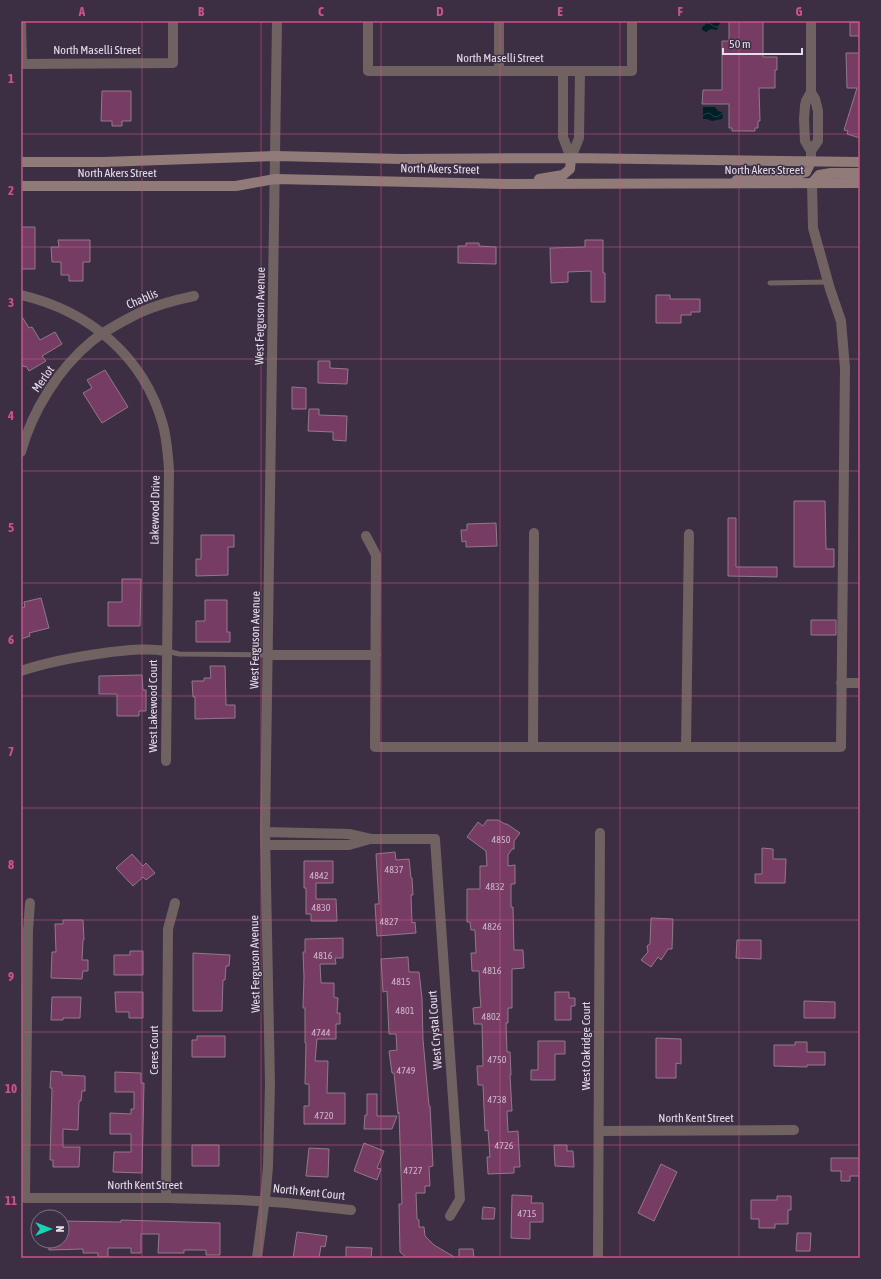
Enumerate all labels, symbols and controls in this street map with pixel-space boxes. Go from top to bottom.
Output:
text: A [78,4,86,19]
text: B [198,4,205,19]
text: C [318,4,324,19]
text: D [436,4,444,19]
text: E [557,4,563,19]
text: F [677,4,683,19]
text: G [796,4,803,19]
scale bar [723,30,802,56]
text: 50 m [729,37,751,51]
street label: North Maselli Street [53,43,141,57]
street label: North Maselli Street [456,51,544,65]
text: 1 [8,71,14,86]
street label: North Akers Street [400,161,480,177]
street label: North Akers Street [724,163,804,177]
street label: North Akers Street [77,166,157,180]
text: 2 [8,183,14,198]
street label: West Ferguson Avenue [252,267,268,365]
street label: Chablis [124,286,160,312]
text: 3 [8,295,14,310]
street label: Merlot [29,363,57,395]
text: 4 [7,408,14,423]
street label: Lakewood Drive [147,475,163,545]
text: 5 [8,520,14,535]
street label: West Ferguson Avenue [247,591,263,689]
text: 6 [8,632,14,647]
street label: West Lakewood Court [146,659,160,753]
text: 7 [8,744,14,759]
house number: 4850 [492,834,511,845]
text: 8 [8,857,14,872]
house number: 4837 [385,864,404,875]
house number: 4842 [310,870,329,881]
house number: 4832 [486,881,505,892]
house number: 4830 [312,902,331,913]
street label: West Ferguson Avenue [247,915,263,1013]
house number: 4827 [380,916,399,927]
house number: 4826 [483,921,502,932]
house number: 4816 [314,950,333,961]
house number: 4816 [483,965,502,976]
text: 9 [8,969,14,984]
house number: 4815 [392,976,411,987]
street label: West Crystal Court [425,990,445,1070]
street label: West Oakridge Court [579,1001,593,1090]
house number: 4801 [396,1005,415,1016]
house number: 4802 [482,1011,501,1022]
street label: Ceres Court [147,1025,161,1075]
house number: 4744 [312,1027,331,1038]
house number: 4750 [488,1054,507,1065]
house number: 4749 [397,1065,416,1076]
text: 10 [5,1081,17,1096]
house number: 4738 [488,1094,507,1105]
house number: 4720 [315,1110,334,1121]
street label: North Kent Street [658,1111,734,1125]
house number: 4726 [495,1140,514,1151]
house number: 4727 [404,1165,423,1176]
street label: North Kent Street [107,1178,183,1192]
street label: North Kent Court [272,1181,346,1203]
text: 11 [5,1193,17,1208]
house number: 4715 [518,1208,537,1219]
north arrow [30,1209,70,1249]
text: N [54,1226,66,1232]

